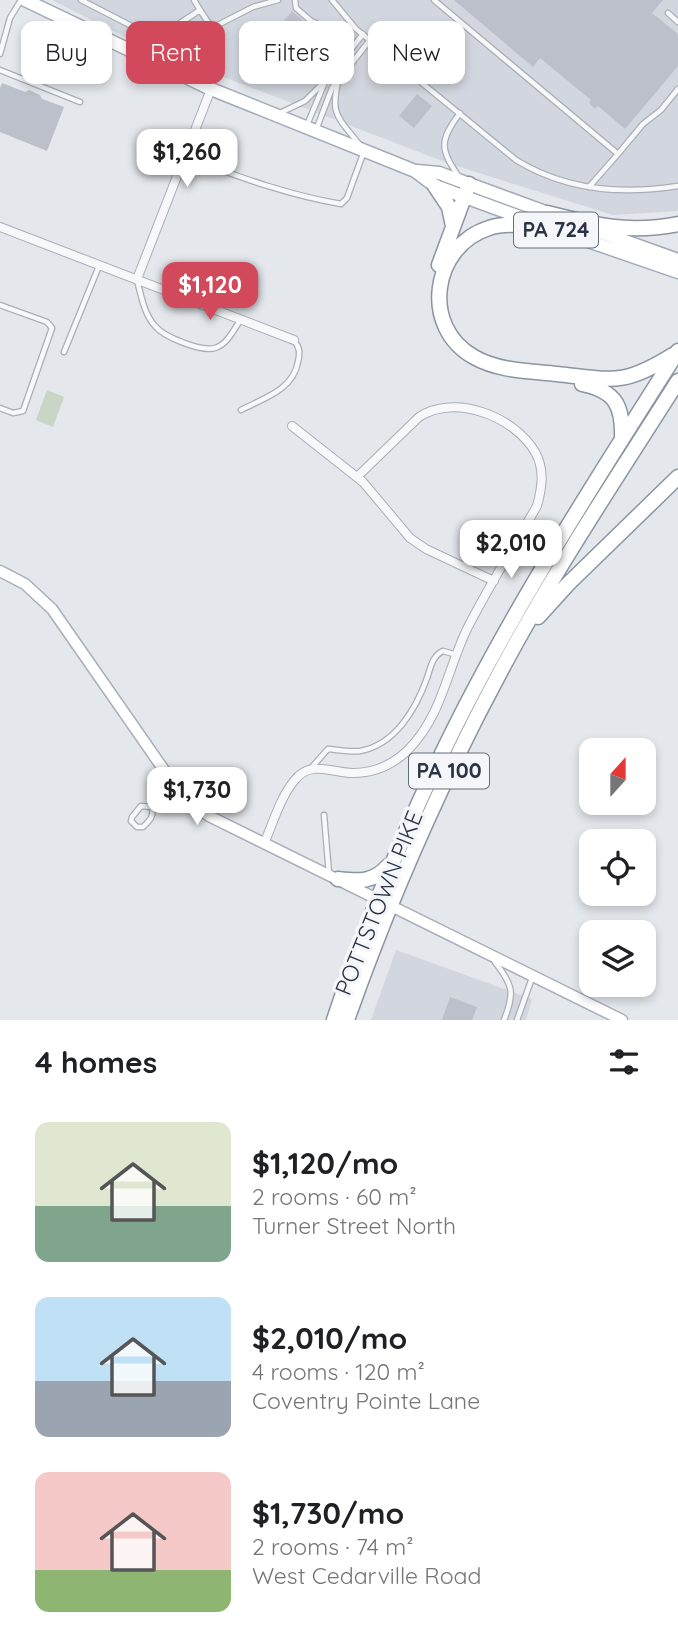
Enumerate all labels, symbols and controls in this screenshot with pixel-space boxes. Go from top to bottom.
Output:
chip: Buy [21,21,112,84]
chip: Rent [126,21,225,84]
chip: Filters [239,21,354,84]
chip: New [368,21,465,84]
pin: $1,260 [130,130,244,189]
text: $1,260 [153,137,221,166]
road number: PA 724 [514,212,598,247]
pin: $1,120 [153,262,267,322]
text: $1,120 [178,270,242,299]
pin: $2,010 [454,520,568,580]
text: $2,010 [476,528,546,557]
north arrow [579,738,656,816]
map controls [579,738,656,997]
road number: PA 100 [409,754,489,788]
pin: $1,730 [140,768,254,827]
text: $1,730 [163,775,231,804]
street label: POTTSTOWN PIKE [328,806,429,999]
button: locate [579,829,656,906]
button: layers [579,920,656,997]
text: 4 homes [35,1043,157,1081]
icon: filters [605,1043,643,1081]
text: $1,120/mo [252,1144,398,1182]
icon: home [91,1150,175,1234]
text: 2 rooms · 60 m² [252,1182,417,1211]
text: Turner Street North [252,1211,456,1240]
text: $2,010/mo [252,1319,407,1357]
icon: home [91,1325,175,1409]
text: 4 rooms · 120 m² [252,1357,425,1386]
text: Coventry Pointe Lane [252,1386,480,1415]
text: $1,730/mo [252,1494,404,1532]
icon: home [91,1500,175,1584]
text: 2 rooms · 74 m² [252,1532,414,1561]
text: West Cedarville Road [252,1561,481,1590]

